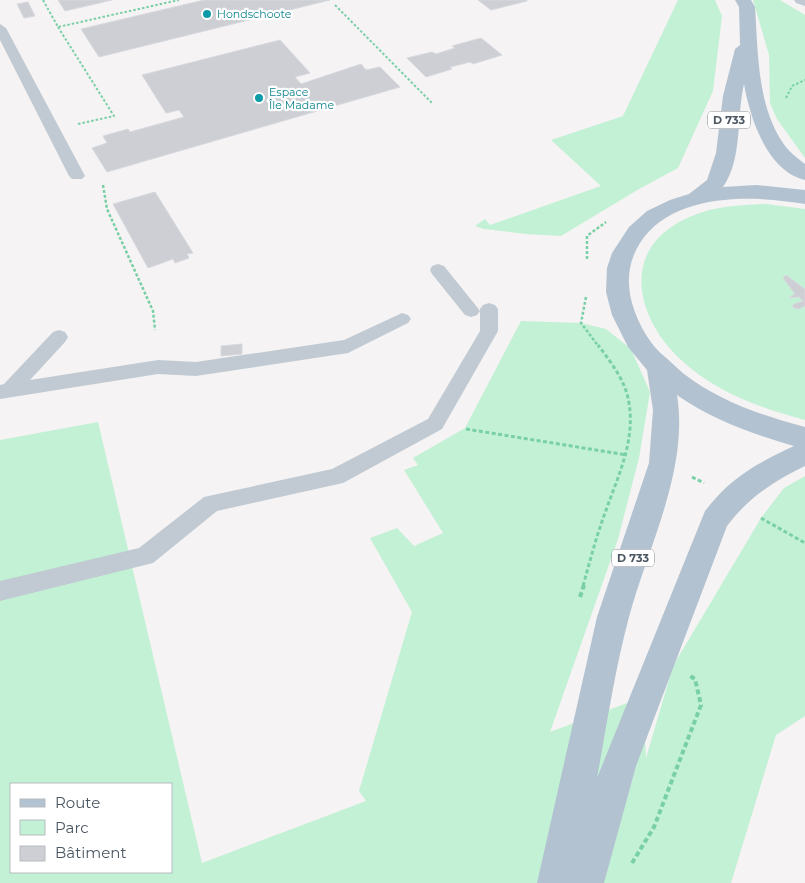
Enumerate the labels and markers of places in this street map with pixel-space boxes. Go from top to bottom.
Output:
place label: Hondschoote [217,7,292,21]
marker: Hondschoote [201,8,213,20]
place label: Espace Île Madame [268,85,334,112]
marker: Espace Île Madame [253,92,265,104]

